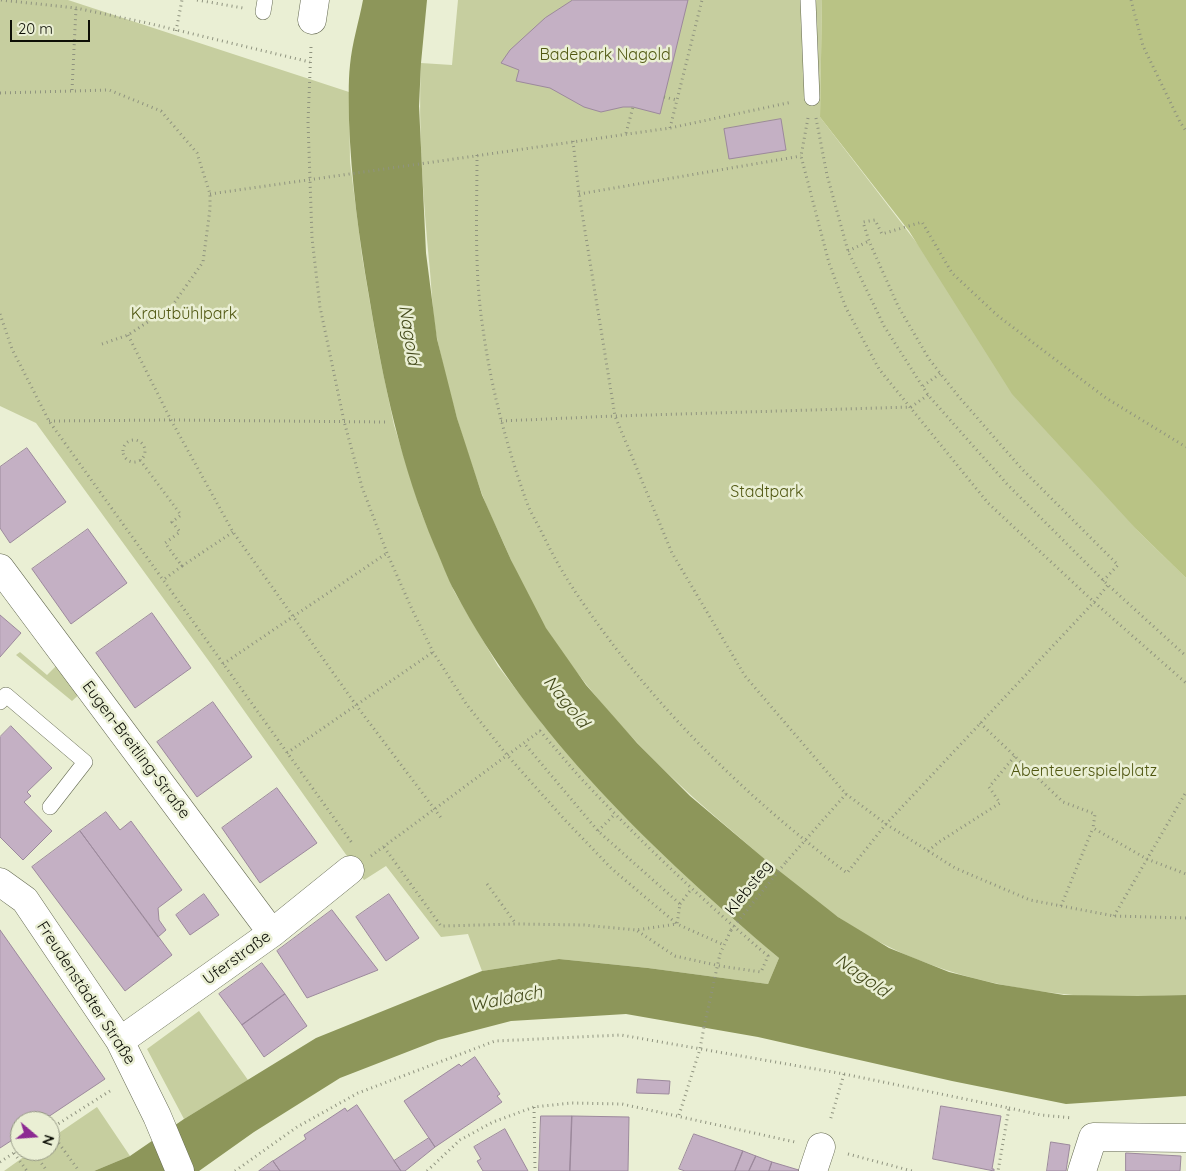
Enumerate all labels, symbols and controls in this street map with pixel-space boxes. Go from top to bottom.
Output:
scale bar [12,10,92,42]
text: 20 m [18,19,53,38]
park label: Badepark Nagold [539,45,671,65]
water label: Nagold [394,303,424,367]
park label: Krautbühlpark [131,304,237,324]
park label: Stadtpark [730,482,804,502]
water label: Nagold [539,672,593,732]
street label: Eugen-Breitling-Straße [78,677,194,823]
park label: Abenteuerspielplatz [1011,761,1157,781]
street label: Klebsteg [721,857,777,919]
street label: Freudenstädter Straße [32,918,140,1068]
street label: Uferstraße [199,927,275,989]
water label: Nagold [831,950,893,1002]
water label: Waldach [468,981,544,1017]
north arrow [10,1111,60,1161]
text: N [38,1133,58,1148]

